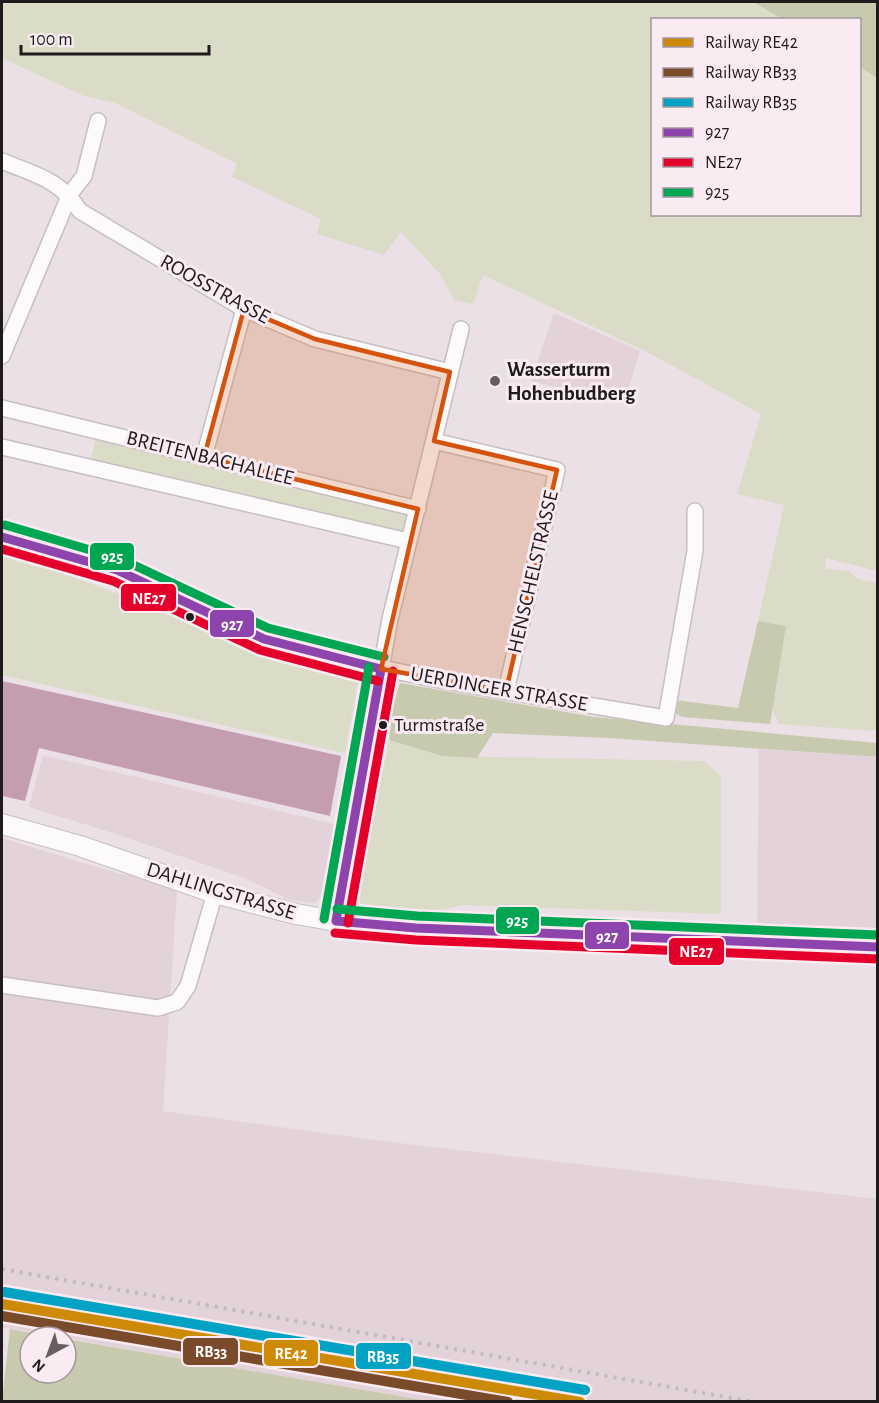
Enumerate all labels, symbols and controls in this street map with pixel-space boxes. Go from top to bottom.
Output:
scale bar [21,18,208,56]
legend [651,18,861,216]
text: 100 m [30,31,73,49]
text: Railway RE42 [705,34,798,52]
text: Railway RB33 [705,64,797,82]
text: Railway RB35 [705,94,797,112]
text: 927 [705,124,729,142]
text: NE27 [705,154,742,172]
text: 925 [705,184,729,202]
street label: ROOSSTRASSE [157,250,273,328]
place label: Wasserturm Hohenbudberg [507,359,636,404]
marker: Wasserturm Hohenbudberg [488,374,502,388]
street label: BREITENBACHALLEE [124,427,296,489]
street label: HENSCHELSTRASSE [504,489,562,655]
line badge: 925 [89,542,135,571]
text: 925 [101,549,123,565]
line badge: NE27 [120,583,177,612]
text: NE27 [132,591,166,607]
line badge: 927 [209,609,255,638]
unlabelled marker [184,611,196,623]
text: 927 [221,617,243,633]
street label: UERDINGER STRASSE [409,663,589,715]
place label: Turmstraße [394,715,484,735]
marker: Turmstraße [377,719,389,731]
street label: DAHLINGSTRASSE [144,858,298,924]
line badge: 925 [495,906,540,935]
text: 925 [506,913,528,929]
line badge: 927 [584,921,630,950]
text: 927 [596,929,618,945]
line badge: NE27 [668,937,725,966]
text: NE27 [679,944,713,960]
north arrow [18,1325,78,1385]
line badge: RB33 [182,1337,239,1366]
line badge: RE42 [263,1339,319,1367]
line badge: RB35 [355,1342,412,1370]
text: RB33 [195,1344,227,1360]
text: RE42 [274,1346,308,1362]
text: RB35 [367,1349,399,1365]
text: N [29,1356,48,1375]

